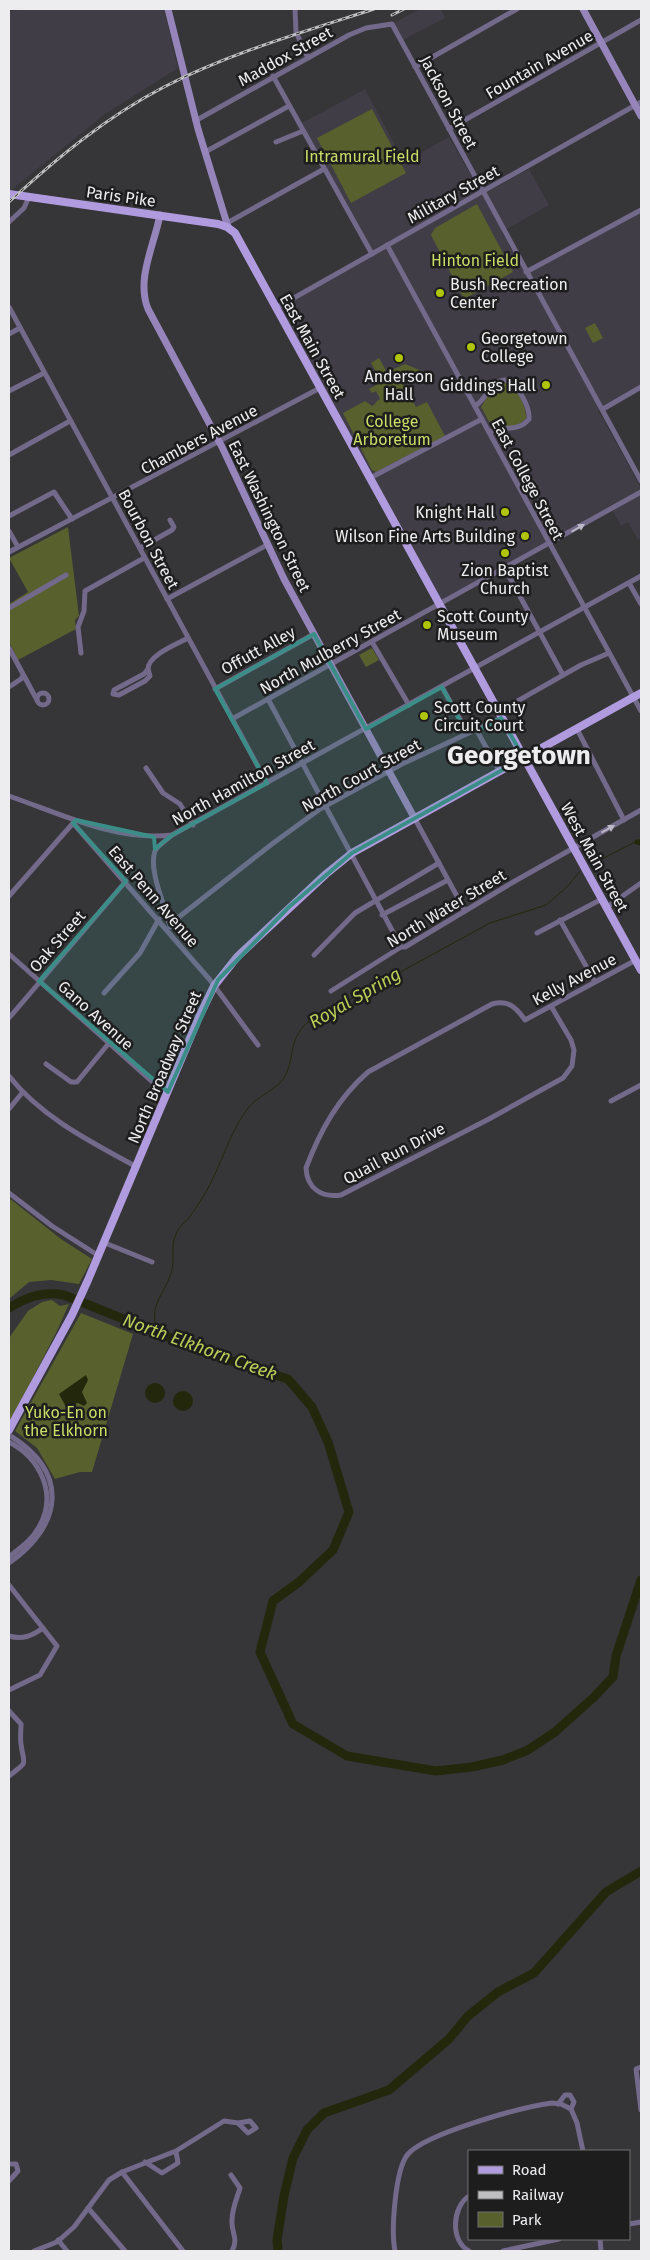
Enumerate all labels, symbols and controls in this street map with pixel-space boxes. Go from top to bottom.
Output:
street label: Maddox Street [235,23,336,90]
street label: Fountain Avenue [482,26,596,103]
street label: Jackson Street [416,52,481,152]
park label: Intramural Field [304,147,420,166]
street label: Military Street [404,161,503,228]
street label: Paris Pike [85,182,157,211]
park label: Hinton Field [431,251,519,270]
place label: Bush Recreation Center [450,275,568,312]
marker: Bush Recreation Center [434,287,446,299]
street label: East Main Street [276,290,349,402]
place label: Georgetown College [481,329,568,366]
marker: Georgetown College [465,341,477,353]
marker: Anderson Hall [393,352,405,364]
place label: Anderson Hall [365,367,433,404]
place label: Giddings Hall [440,376,536,395]
marker: Giddings Hall [540,379,552,391]
street label: Chambers Avenue [138,401,261,478]
park label: College Arboretum [353,412,431,449]
street label: East College Street [488,415,568,543]
street label: East Washington Street [224,437,315,595]
street label: Bourbon Street [114,486,183,593]
place label: Knight Hall [415,503,495,522]
marker: Knight Hall [499,506,511,518]
one-way arrow [571,524,586,532]
place label: Wilson Fine Arts Building [335,527,516,546]
marker: Wilson Fine Arts Building [519,530,531,542]
marker: Zion Baptist Church [499,547,511,559]
place label: Zion Baptist Church [461,561,549,598]
street label: North Mulberry Street [256,605,404,698]
place label: Scott County Museum [437,607,529,644]
marker: Scott County Museum [421,619,433,631]
street label: Offutt Alley [218,622,299,679]
place label: Scott County Circuit Court [434,698,526,735]
marker: Scott County Circuit Court [418,710,430,722]
street label: North Hamilton Street [169,735,318,830]
street label: North Court Street [299,735,424,816]
district label: Georgetown [447,740,591,771]
street label: West Main Street [557,799,633,915]
one-way arrow [600,825,615,833]
street label: East Penn Avenue [104,842,203,951]
street label: North Water Street [383,865,509,951]
street label: Oak Street [25,906,89,976]
street label: Kelly Avenue [529,949,619,1010]
water label: Royal Spring [305,963,405,1033]
street label: Gano Avenue [54,977,137,1054]
street label: North Broadway Street [124,988,205,1146]
street label: Quail Run Drive [340,1119,448,1188]
water label: North Elkhorn Creek [120,1309,280,1385]
park label: Yuko-En on the Elkhorn [24,1403,108,1440]
legend [468,2150,630,2240]
text: Road [512,2161,547,2179]
text: Railway [512,2186,564,2204]
text: Park [512,2211,542,2229]

